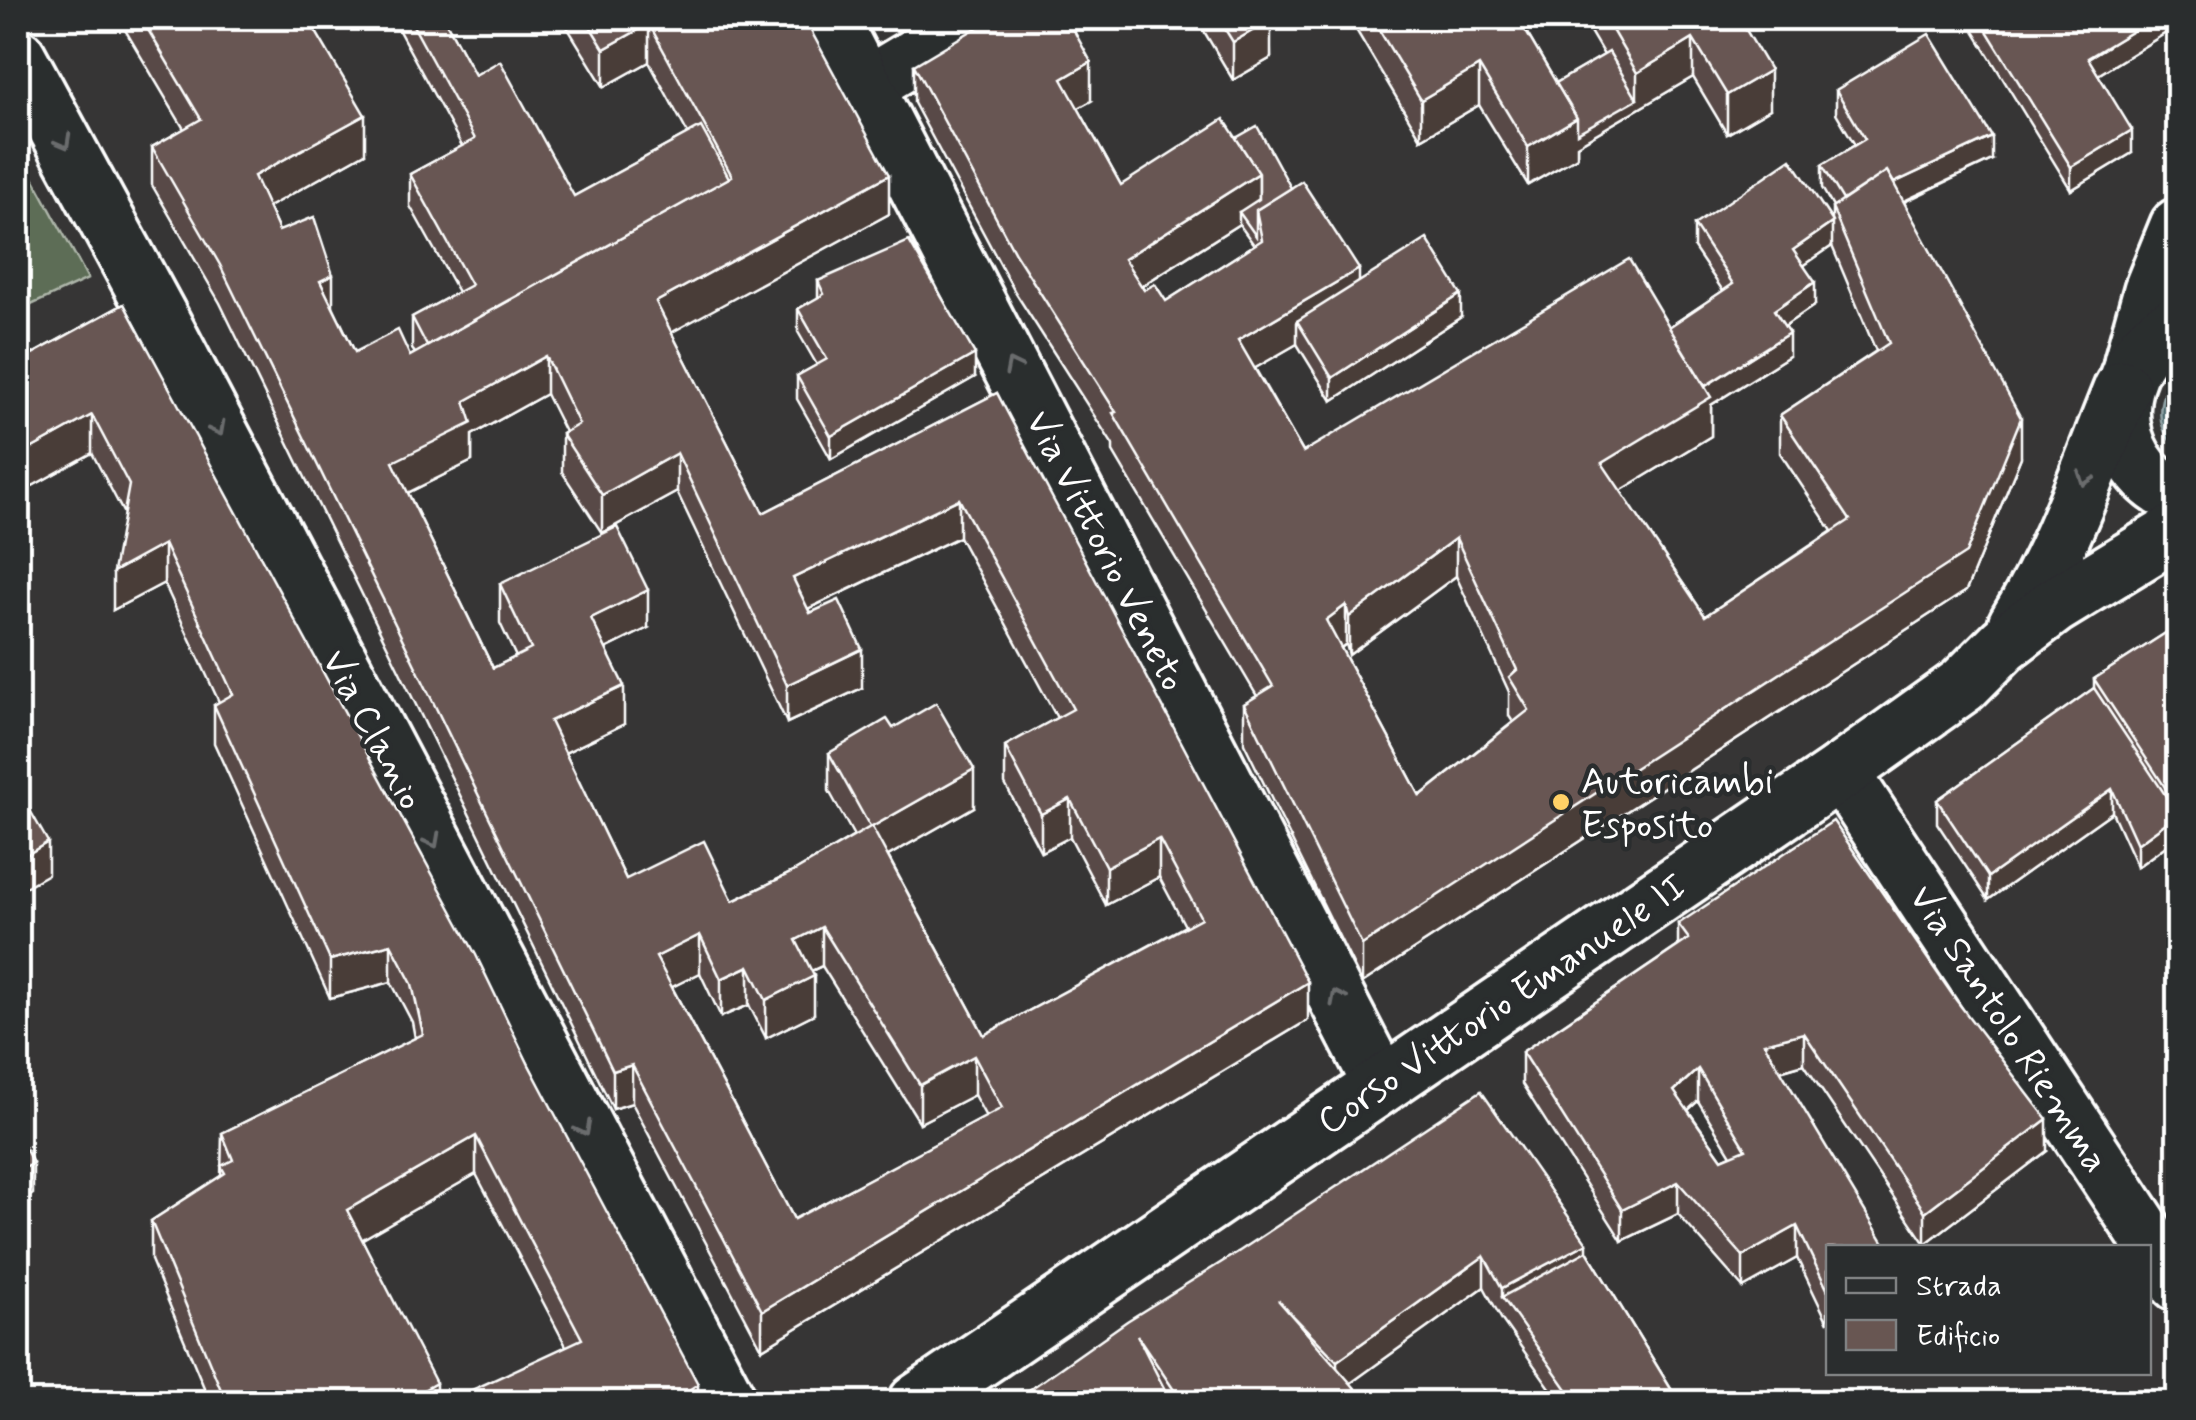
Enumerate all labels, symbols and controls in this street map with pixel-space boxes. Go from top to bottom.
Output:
one-way arrow [52,132,71,150]
one-way arrow [1005,358,1024,376]
street label: Via Vittorio Veneto [1013,403,1197,700]
one-way arrow [205,418,225,436]
one-way arrow [2076,469,2097,486]
street label: Via Clanio [309,642,434,819]
place label: Autoricambi Esposito [1581,758,1773,851]
marker: Autoricambi Esposito [1550,791,1572,813]
one-way arrow [421,830,440,848]
street label: Corso Vittorio Emanuele II [1308,863,1696,1147]
street label: Via Santolo Riemma [1896,876,2119,1183]
one-way arrow [1329,989,1349,1007]
one-way arrow [572,1118,591,1136]
legend [1826,1245,2151,1375]
text: Strada [1916,1267,2002,1306]
text: Edificio [1916,1317,2000,1356]

